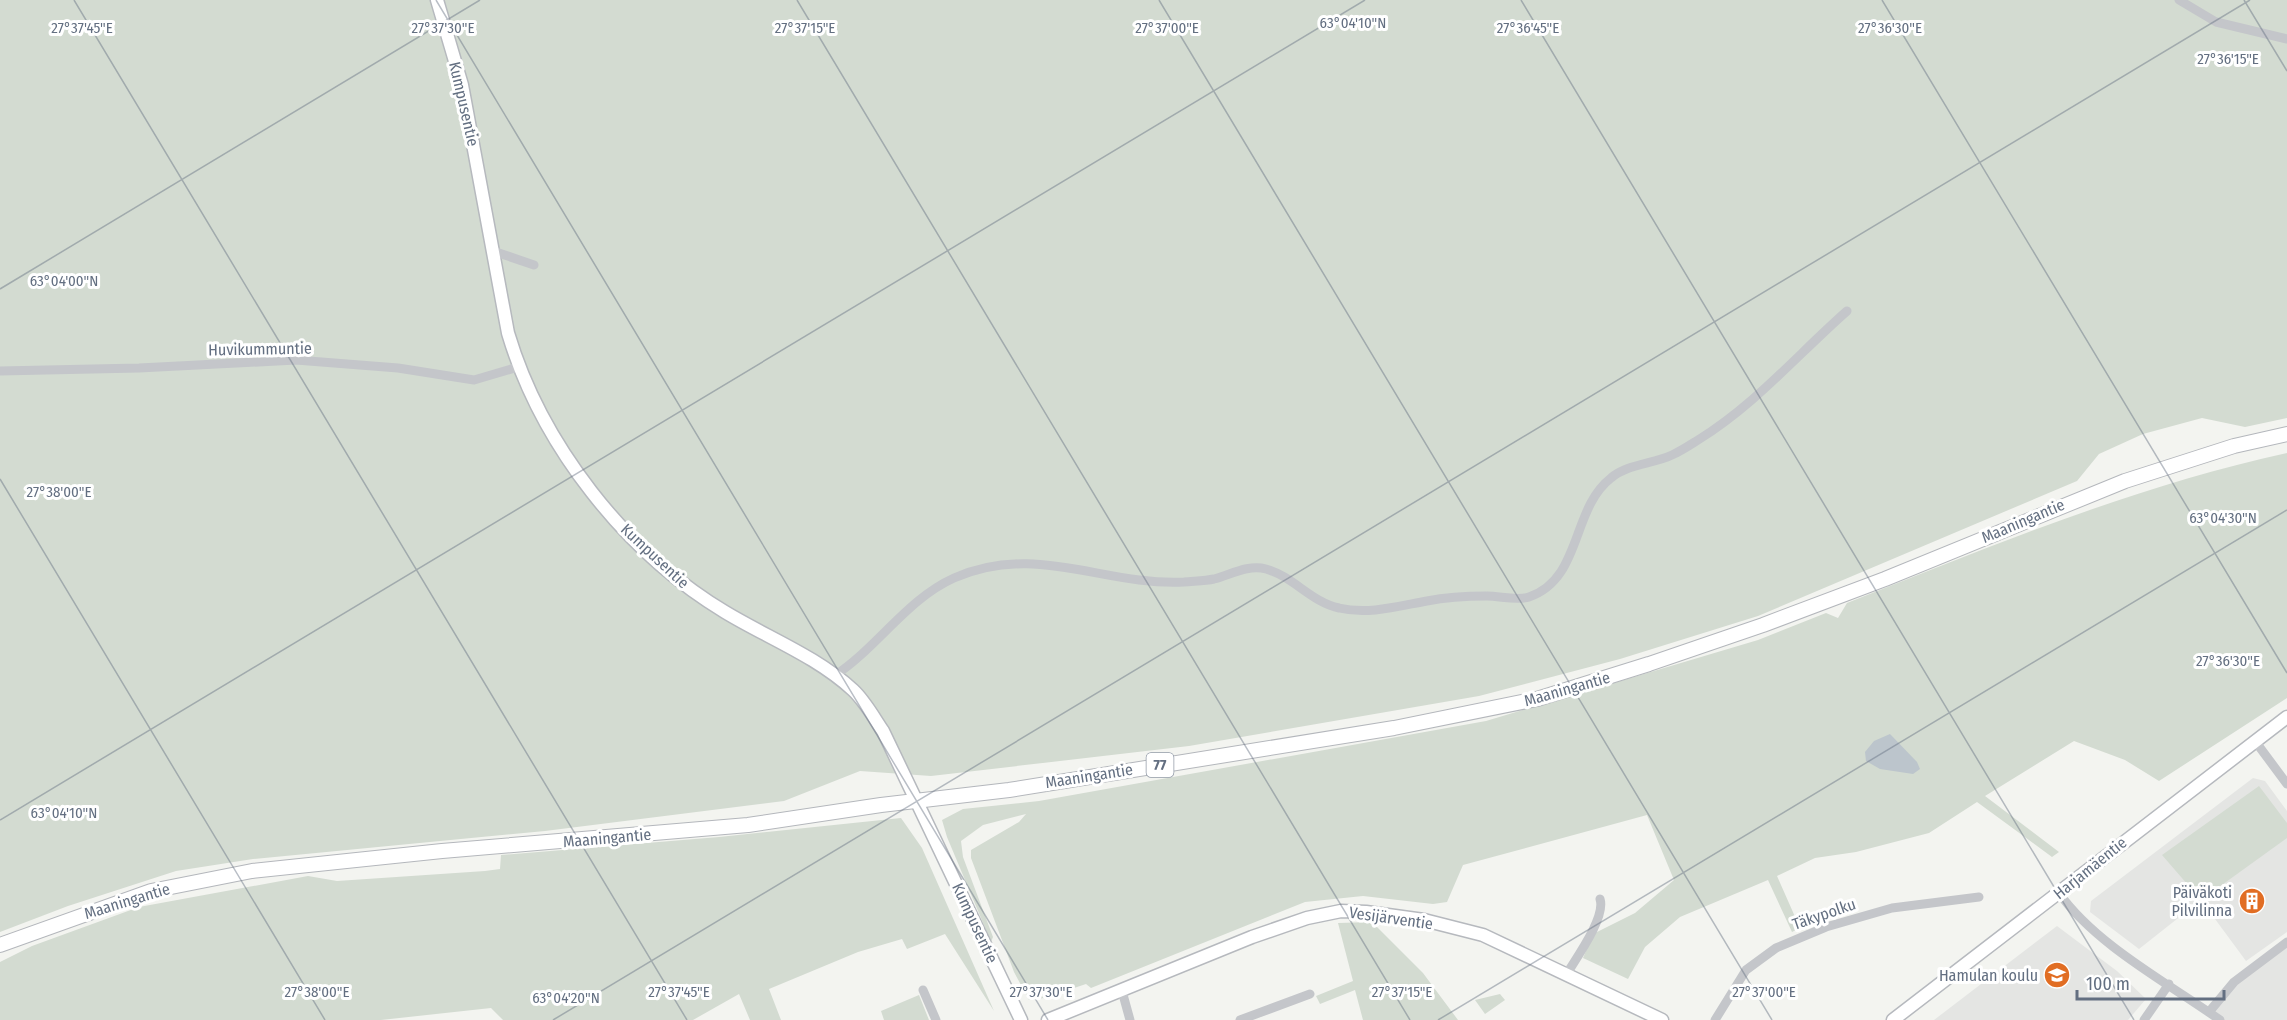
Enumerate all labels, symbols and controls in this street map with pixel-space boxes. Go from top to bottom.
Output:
text: 63°04'10"N [1320,14,1386,32]
text: 27°37'45"E [51,19,113,37]
text: 27°37'30"E [412,19,474,37]
text: 27°37'15"E [775,19,835,37]
text: 27°37'00"E [1135,19,1199,37]
text: 27°36'45"E [1497,19,1559,37]
text: 27°36'30"E [1858,19,1922,37]
text: 27°36'15"E [2197,50,2259,68]
street label: Kumpusentie [445,60,483,148]
text: 63°04'00"N [30,272,98,290]
street label: Huvikummuntie [208,339,312,359]
text: 27°38'00"E [27,483,91,501]
street label: Maaningantie [1979,495,2068,547]
text: 63°04'30"N [2189,509,2257,527]
street label: Kumpusentie [617,520,693,592]
text: 27°36'30"E [2196,652,2260,670]
street label: Maaningantie [1522,668,1612,710]
road number: 77 [1146,753,1174,777]
street label: Maaningantie [1044,760,1134,792]
text: 63°04'10"N [31,804,97,822]
street label: Maaningantie [562,825,652,851]
street label: Harjamäentie [2050,833,2130,903]
street label: Maaningantie [82,879,172,923]
street label: Kumpusentie [948,880,1002,966]
place label: Päiväkoti Pilvilinna [2171,883,2232,920]
building icon: Päiväkoti Pilvilinna [2237,886,2267,916]
street label: Täkypolku [1790,894,1858,934]
street label: Vesijärventie [1348,903,1434,933]
school or university icon: Hamulan koulu [2042,960,2072,990]
scale bar [2077,963,2224,1001]
place label: Hamulan koulu [1939,966,2038,985]
text: 100 m [2086,973,2130,995]
text: 27°38'00"E [285,983,349,1001]
text: 27°37'45"E [648,983,710,1001]
text: 27°37'30"E [1010,983,1072,1001]
text: 27°37'15"E [1372,983,1432,1001]
text: 27°37'00"E [1732,983,1796,1001]
text: 63°04'20"N [532,989,600,1007]

